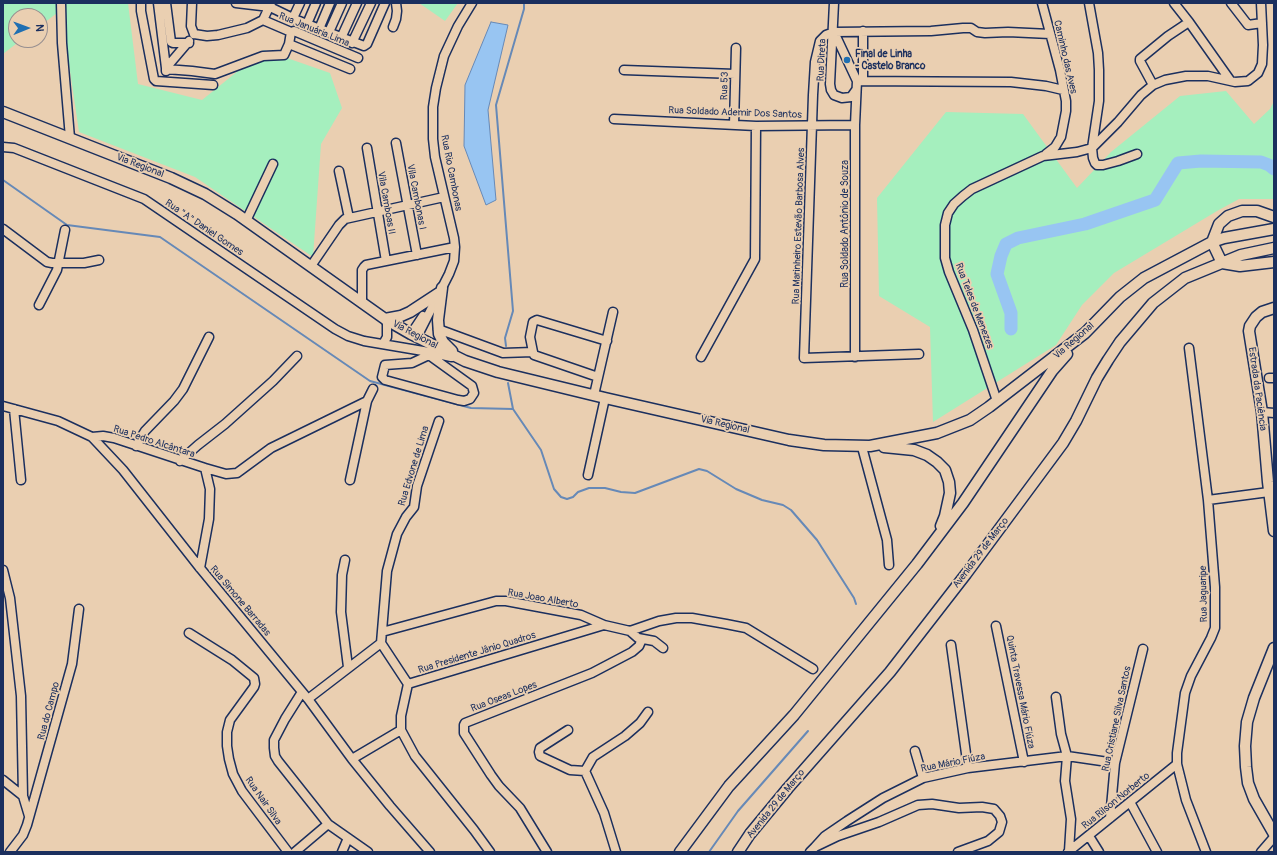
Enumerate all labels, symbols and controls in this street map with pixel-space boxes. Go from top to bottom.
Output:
north arrow [8,8,48,48]
street label: Rua Januária Lima [277,10,351,50]
street label: Caminho das Aves [1051,19,1079,95]
text: N [33,24,46,32]
street label: Rua Direta [815,38,829,82]
place label: Final de Linha - Castelo Branco [855,48,925,72]
marker: Final de Linha - Castelo Branco [842,55,852,65]
street label: Rua 53 [719,72,731,100]
street label: Rua Soldado Ademir Dos Santos [668,105,802,121]
street label: Rua Rio Cambonas [438,134,464,212]
street label: Rua Marinheiro Estevão Barbosa Alves [790,147,808,305]
street label: Via Regional [114,151,166,181]
street label: Rua Soldado Antônio de Souza [839,160,851,288]
street label: Vila Cambonas I [404,163,428,231]
street label: Vila Camboas II [375,171,397,235]
street label: Rua "A" Daniel Gomes [163,197,245,259]
street label: Rua Teles de Menezes [952,262,996,350]
street label: Via Regional [390,318,440,352]
street label: Via Regional [1051,320,1097,362]
street label: Estrada da Paciência [1245,346,1269,432]
street label: Via Regional [699,414,751,436]
street label: Rua Pedro Alcântara [112,423,196,461]
street label: Rua Edvone de Lima [396,425,432,507]
street label: Avenida 29 de Março [951,515,1011,591]
street label: Rua Simone Barradas [207,563,273,639]
street label: Rua Jaguaripe [1198,566,1210,622]
street label: Rua Joao Alberto [507,587,579,611]
street label: Rua Presidente Jânio Quadros [417,629,537,677]
street label: Quinta Travessa Mário Fiúza [1003,634,1037,750]
street label: Rua Cristiane Silva Santos [1100,665,1134,773]
street label: Rua Oseas Lopes [469,679,539,715]
street label: Rua do Campo [35,681,63,741]
street label: Rua Mário Fiúza [920,751,986,775]
street label: Avenida 29 de Março [745,767,807,841]
street label: Rua Rilson Norberto [1080,770,1152,832]
street label: Rua Nair Silva [242,775,284,827]

